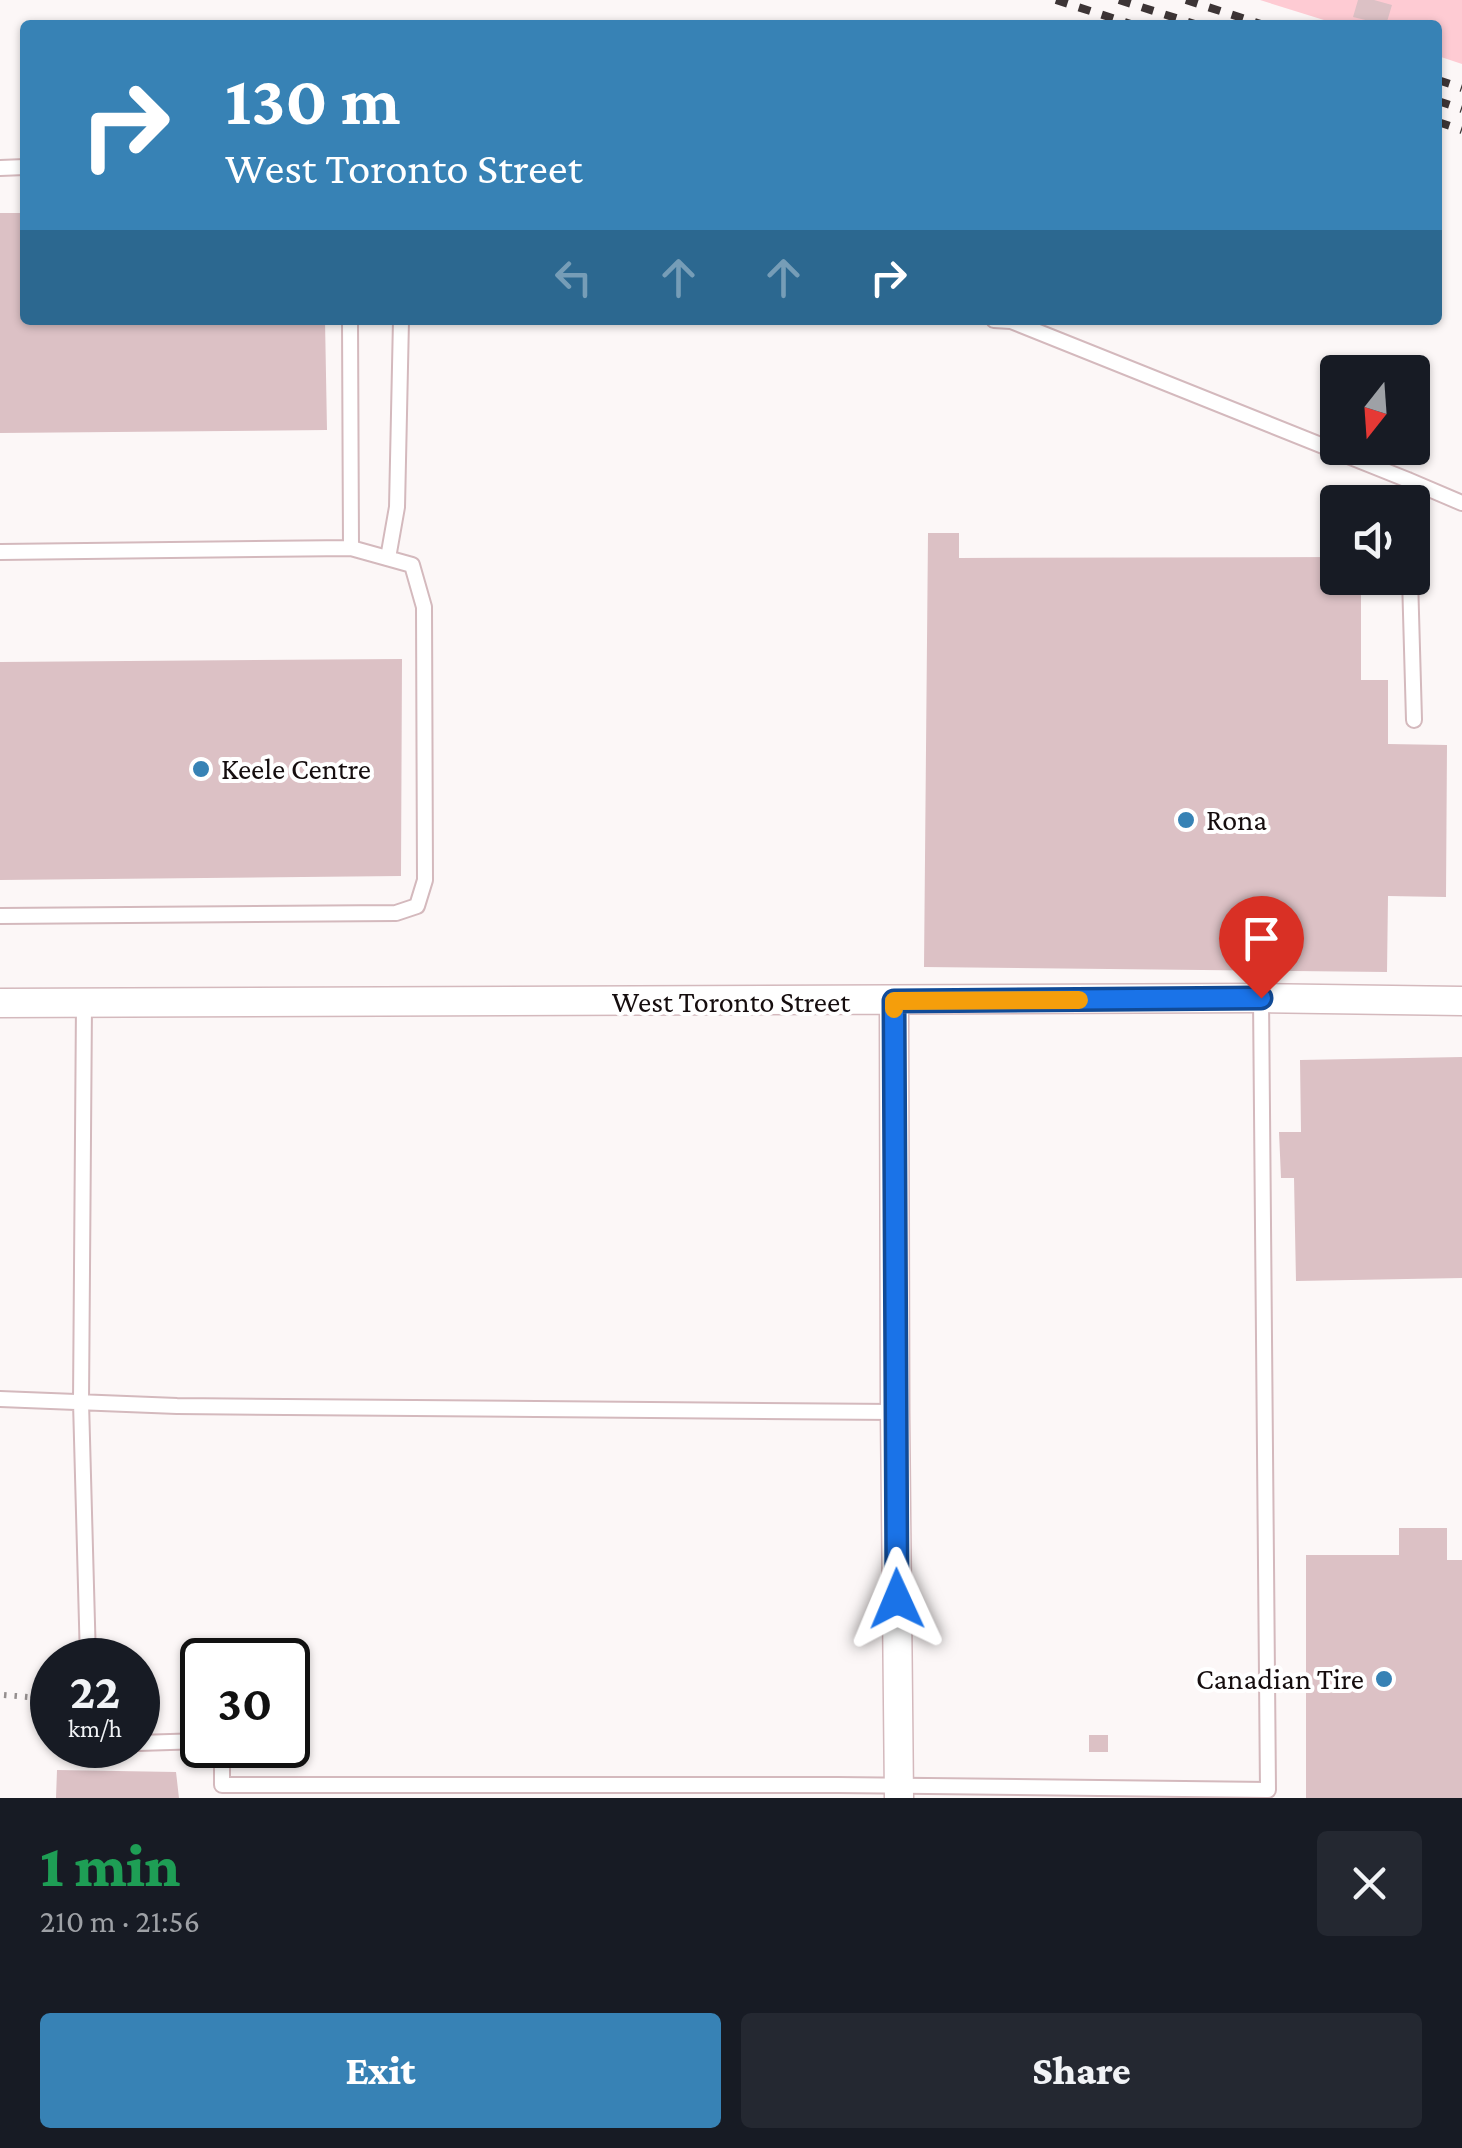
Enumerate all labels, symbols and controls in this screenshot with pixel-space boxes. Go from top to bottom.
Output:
icon: right [60,60,190,190]
text: 130 m [225,61,401,139]
text: West Toronto Street [225,143,583,193]
icon: left [546,250,601,305]
icon: ahead [651,250,706,305]
icon: ahead [756,250,811,305]
icon: right [861,250,916,305]
north arrow [1320,355,1430,465]
map controls [1320,355,1430,595]
button: sound [1320,485,1430,595]
place label: Keele Centre [221,752,371,785]
marker: Keele Centre [190,758,212,780]
place label: Rona [1206,803,1267,836]
marker: Rona [1175,809,1197,831]
pin [1219,896,1304,999]
icon: arrive [1234,911,1289,966]
street label: West Toronto Street [612,985,851,1018]
position arrow [845,1547,949,1651]
speed limit sign: 30 [180,1638,310,1768]
place label: Canadian Tire [1196,1662,1364,1695]
text: 22 [70,1663,120,1719]
marker: Canadian Tire [1373,1668,1395,1690]
text: km/h [68,1715,122,1742]
button: close [1317,1831,1422,1936]
text: 1 min [40,1832,180,1899]
text: 210 m · 21:56 [40,1903,200,1939]
button: Exit [40,2013,721,2128]
button: Share [741,2013,1422,2128]

